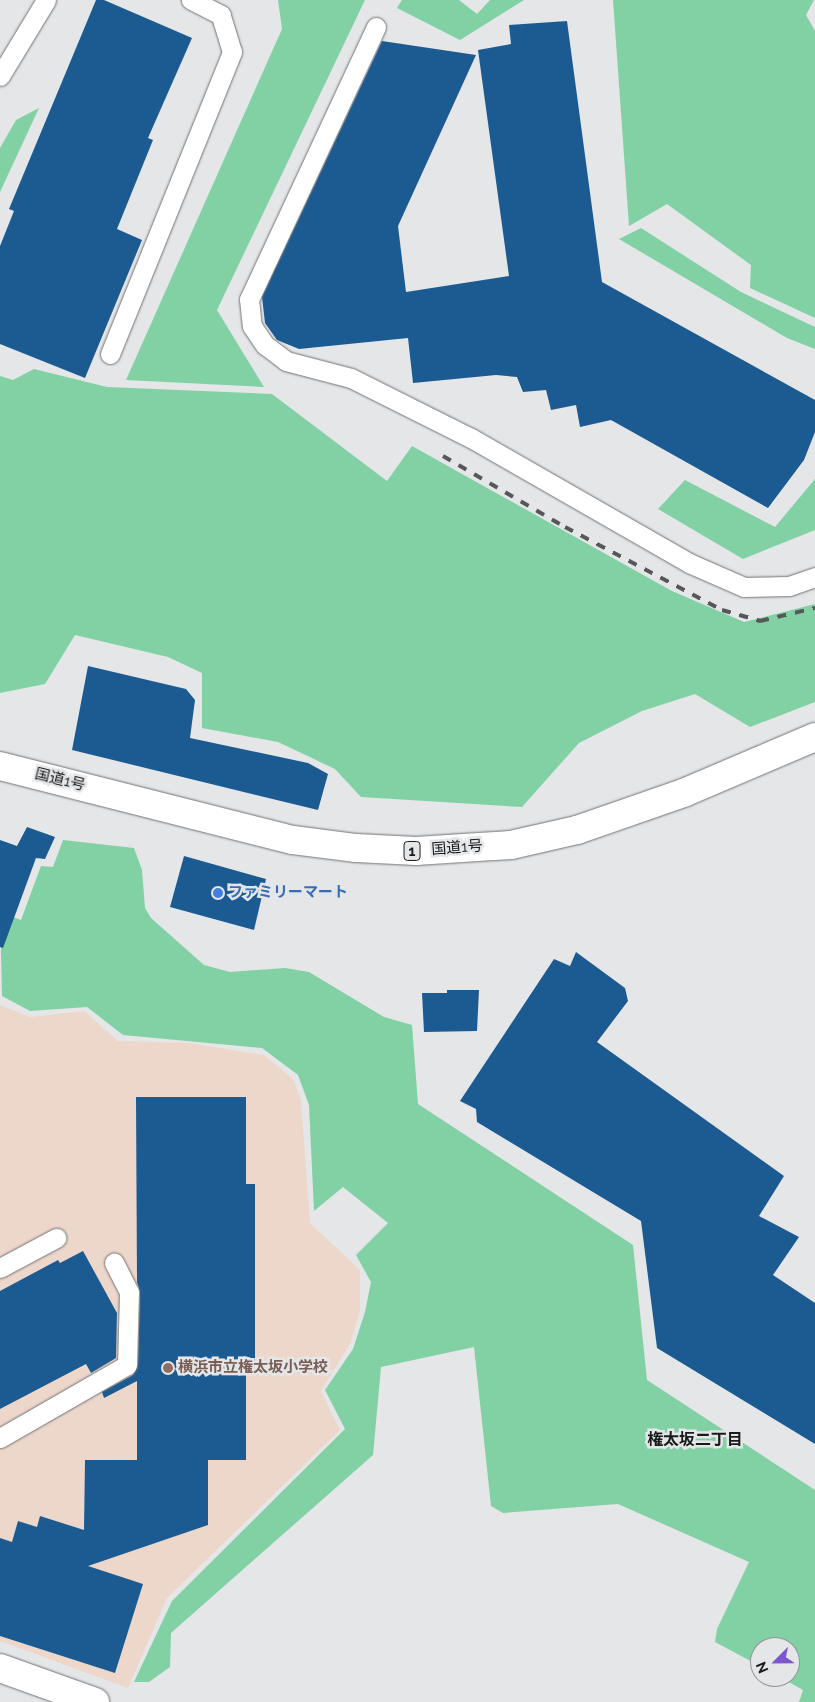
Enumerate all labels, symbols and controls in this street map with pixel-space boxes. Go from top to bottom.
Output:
street label: 国道1号 [33,765,87,795]
street label: 国道1号 [431,837,483,859]
road number: 1 [403,839,421,862]
place label: ファミリーマート [228,884,348,902]
marker: ファミリーマート [212,887,224,899]
place label: 横浜市立権太坂小学校 [178,1359,328,1377]
marker: 横浜市立権太坂小学校 [162,1362,174,1374]
district label: 権太坂二丁目 [647,1430,743,1450]
north arrow [750,1637,800,1687]
text: N [753,1659,772,1676]

